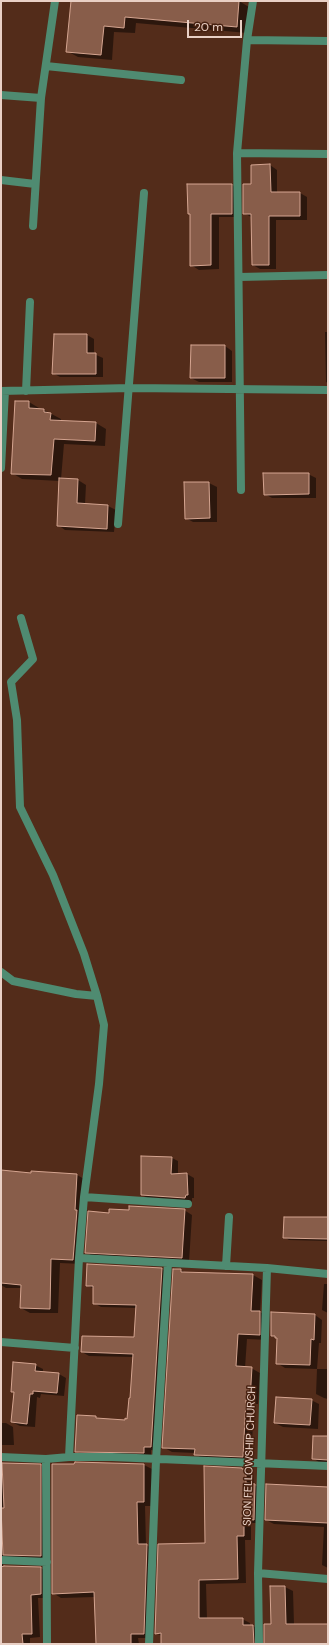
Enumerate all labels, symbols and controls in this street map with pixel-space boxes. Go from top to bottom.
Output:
scale bar [189,12,244,38]
text: 20 m [194,19,223,35]
street label: SION FELLOWSHIP CHURCH [241,1386,259,1526]

